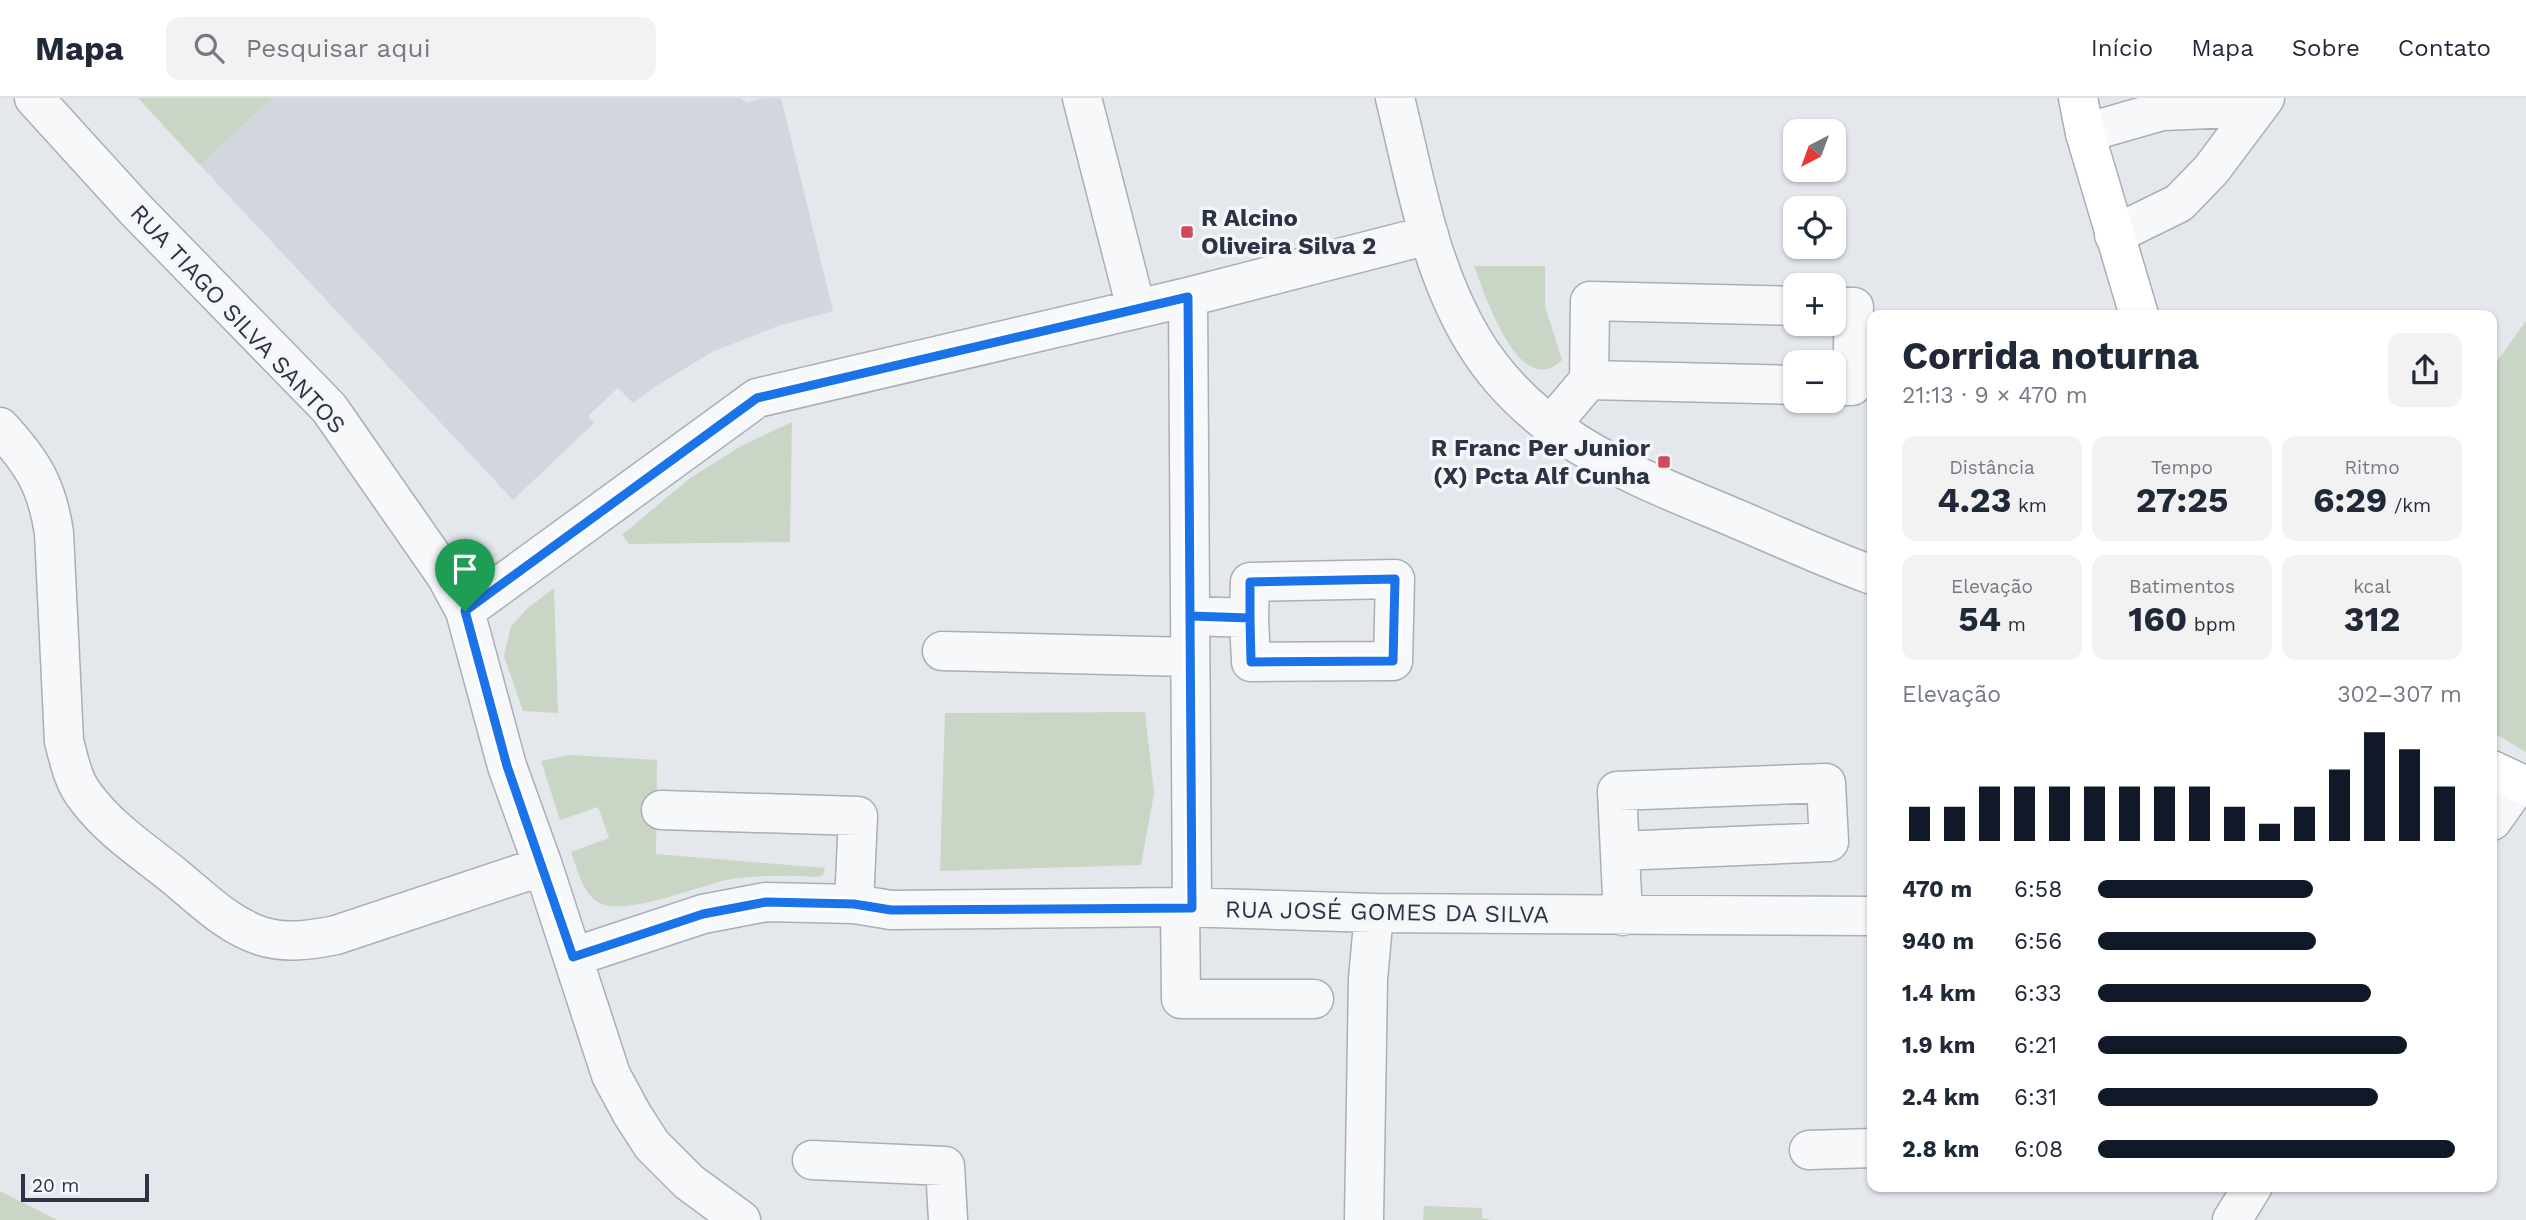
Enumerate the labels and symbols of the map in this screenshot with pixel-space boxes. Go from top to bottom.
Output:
north arrow [1783,119,1846,182]
street label: RUA TIAGO SILVA SANTOS [125,199,351,439]
place label: R Alcino Oliveira Silva 2 [1201,204,1376,260]
marker: R Alcino Oliveira Silva 2 [1179,224,1195,240]
place label: R Franc Per Junior (X) Pcta Alf Cunha [1431,434,1651,490]
marker: R Franc Per Junior (X) Pcta Alf Cunha [1656,454,1672,470]
pin [435,539,495,611]
street label: RUA JOSÉ GOMES DA SILVA [1225,895,1549,929]
scale bar [21,1171,149,1203]

